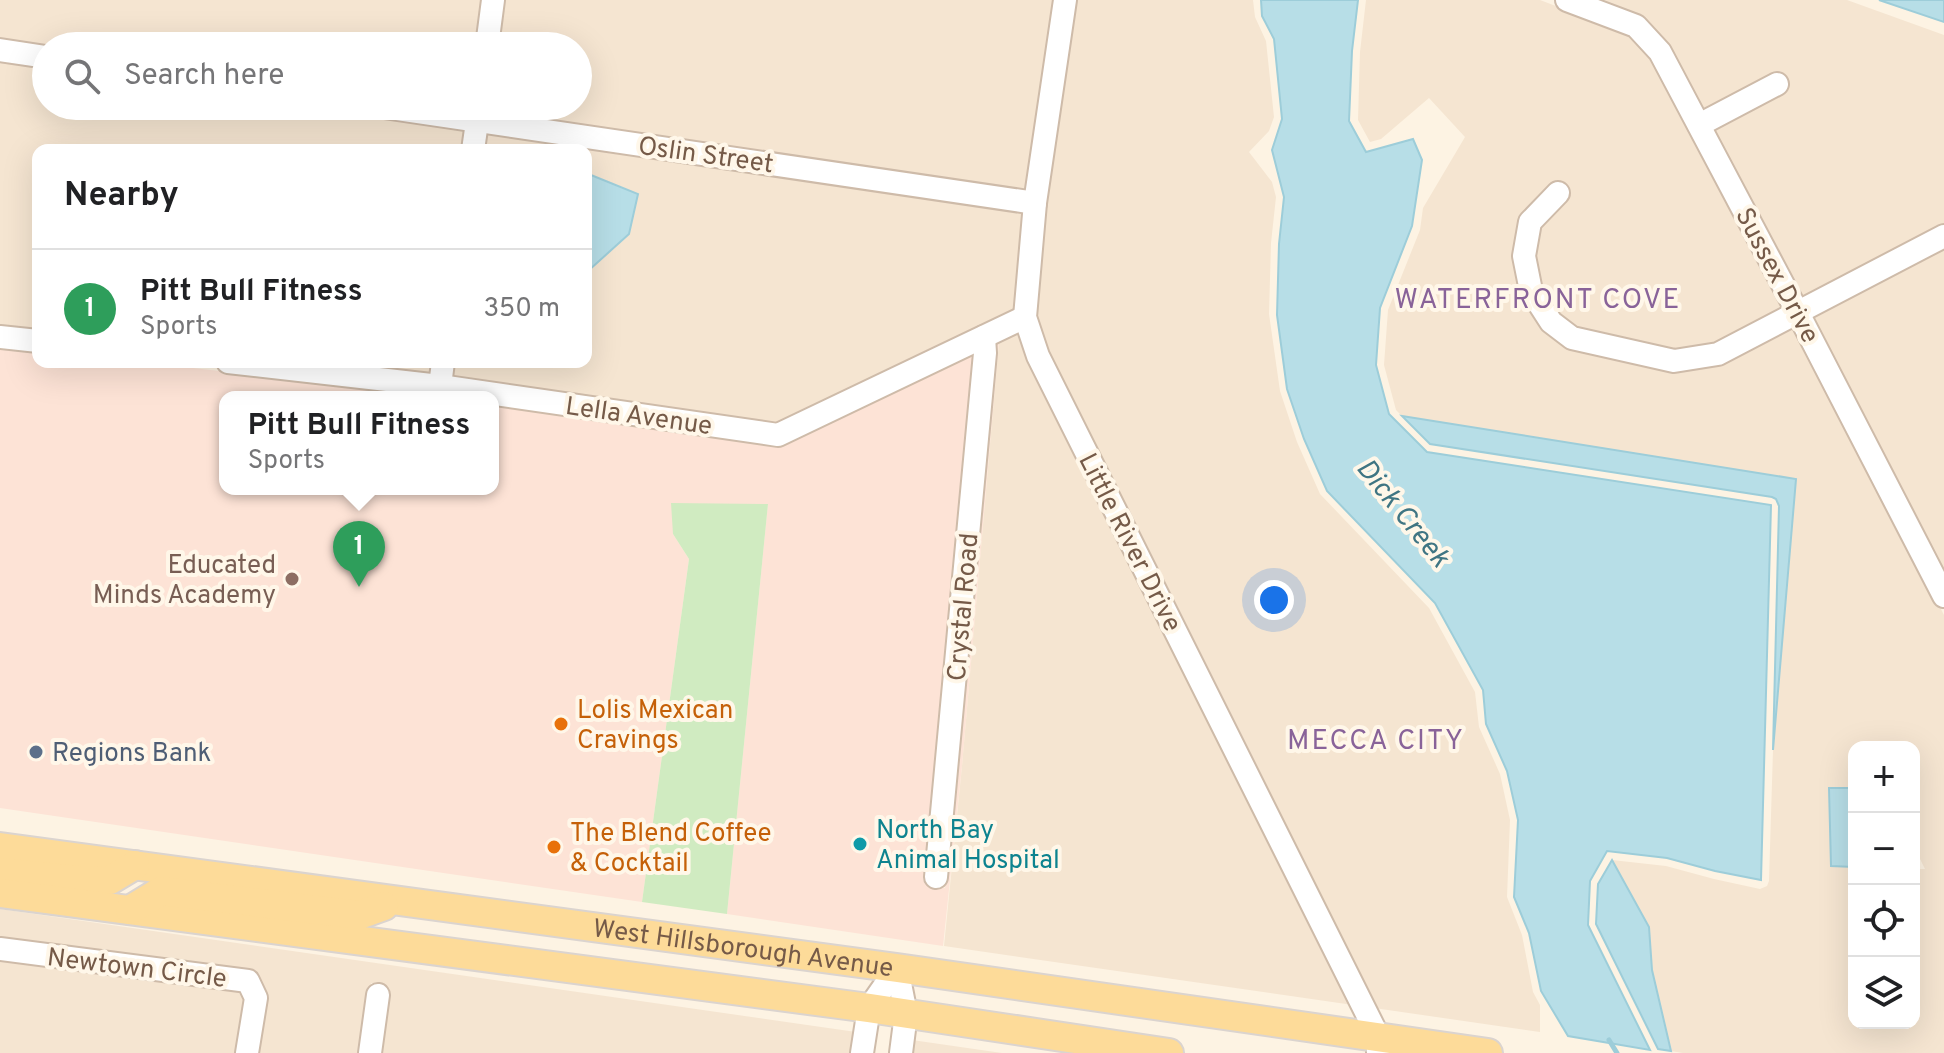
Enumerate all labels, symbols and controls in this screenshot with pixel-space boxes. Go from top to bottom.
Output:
search box [32,32,592,120]
icon: search [60,54,104,98]
text: Search here [124,58,284,95]
street label: Oslin Street [636,131,775,182]
text: Nearby [64,175,179,218]
street label: Sussex Drive [1726,203,1825,350]
text: Pitt Bull Fitness [140,274,363,311]
district label: WATERFRONT COVE [1395,283,1681,319]
text: 1 [85,293,95,326]
text: 350 m [483,293,560,326]
text: Sports [140,311,217,344]
popup [219,391,499,495]
street label: Lella Avenue [563,391,714,444]
text: Pitt Bull Fitness [248,408,470,445]
text: Sports [248,445,325,478]
street label: Little River Drive [1070,448,1188,638]
water label: Dick Creek [1347,452,1457,576]
pin: 1 [333,521,385,587]
street label: Crystal Road [942,532,987,683]
place label: Educated Minds Academy [93,550,276,613]
marker: Educated Minds Academy [283,570,301,588]
your location [1254,580,1294,620]
place label: Lolis Mexican Cravings [577,695,733,758]
marker: Lolis Mexican Cravings [552,715,570,733]
district label: MECCA CITY [1287,724,1465,760]
place label: Regions Bank [52,738,211,771]
map controls [1848,741,1920,1029]
button: + [1848,741,1920,813]
marker: Regions Bank [27,743,45,761]
button: − [1848,813,1920,885]
place label: North Bay Animal Hospital [876,815,1060,878]
place label: The Blend Coffee & Cocktail [570,818,772,881]
marker: North Bay Animal Hospital [851,835,869,853]
marker: The Blend Coffee & Cocktail [545,838,563,856]
button: locate [1848,885,1920,957]
street label: West Hillsborough Avenue [591,913,895,986]
street label: Newtown Circle [45,942,228,997]
button: layers [1848,957,1920,1029]

